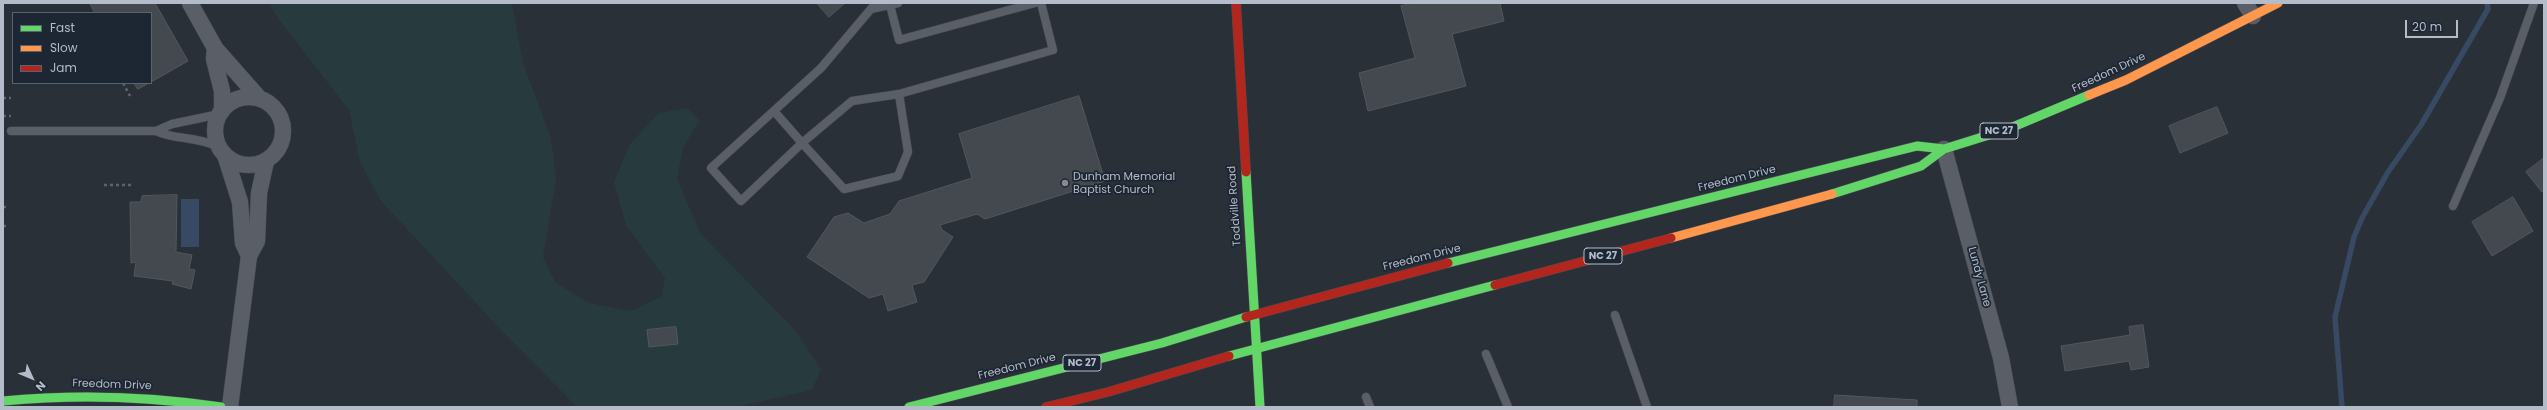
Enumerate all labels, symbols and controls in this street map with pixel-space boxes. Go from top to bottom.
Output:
legend [12,12,152,84]
scale bar [2407,12,2460,38]
text: 20 m [2412,18,2442,35]
text: Fast [50,19,75,36]
text: Slow [50,39,78,56]
street label: Freedom Drive [2070,50,2148,96]
text: Jam [50,59,77,76]
road number: NC 27 [1980,123,2018,139]
street label: Freedom Drive [1697,163,1777,195]
street label: Toddville Road [1226,165,1244,247]
place label: Dunham Memorial Baptist Church [1073,170,1175,196]
marker: Dunham Memorial Baptist Church [1060,178,1070,188]
street label: Freedom Drive [1382,242,1462,274]
street label: Lundy Lane [1965,246,1993,308]
road number: NC 27 [1584,248,1622,264]
street label: Freedom Drive [977,351,1057,383]
road number: NC 27 [1063,355,1101,371]
north arrow [12,358,52,398]
street label: Freedom Drive [72,377,152,393]
text: N [32,378,49,395]

